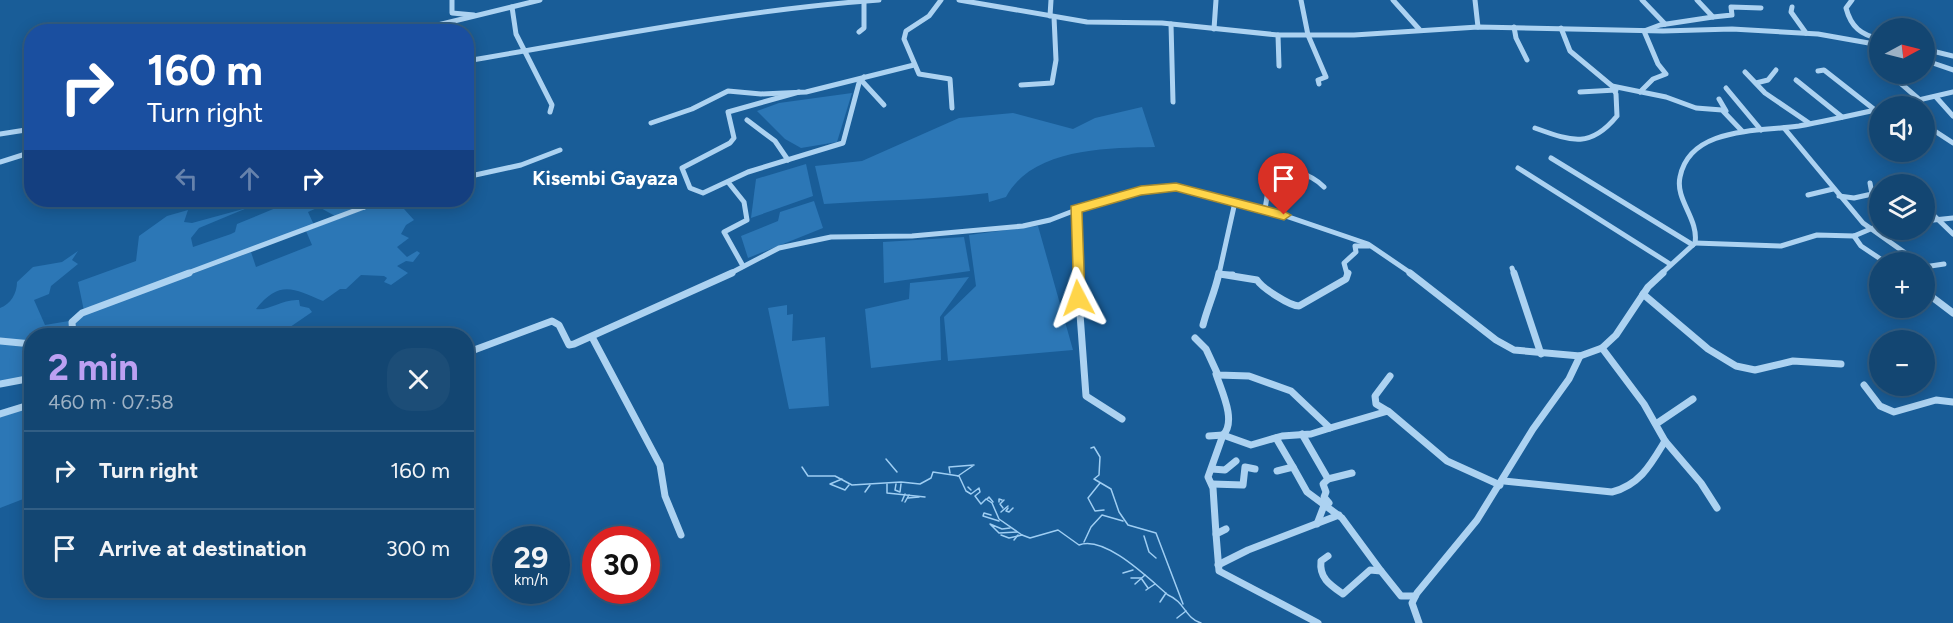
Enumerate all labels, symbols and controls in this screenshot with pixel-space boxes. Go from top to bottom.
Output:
north arrow [1869,18,1935,84]
map controls [1869,18,1935,396]
text: 160 m [147,45,263,96]
icon: right [48,48,126,126]
text: Turn right [147,96,263,129]
button: sound [1869,96,1935,162]
pin [1258,153,1309,215]
icon: left [170,162,203,195]
icon: ahead [233,162,266,195]
icon: right [296,162,329,195]
icon: arrive [1267,162,1300,195]
district label: Kisembi Gayaza [532,166,678,190]
button: layers [1869,174,1935,240]
button: + [1869,252,1935,318]
position arrow [1046,266,1110,330]
button: − [1869,330,1935,396]
text: 2 min [48,346,139,389]
button: close [387,348,450,411]
text: 460 m · 07:58 [48,390,174,414]
icon: right [48,454,81,487]
text: Turn right [99,457,198,484]
text: 160 m [390,457,450,484]
speed limit sign: 30 [582,526,660,604]
icon: arrive [48,532,81,565]
text: Arrive at destination [99,535,307,562]
text: 300 m [386,535,450,562]
text: 29 [514,539,548,576]
text: km/h [514,571,548,589]

